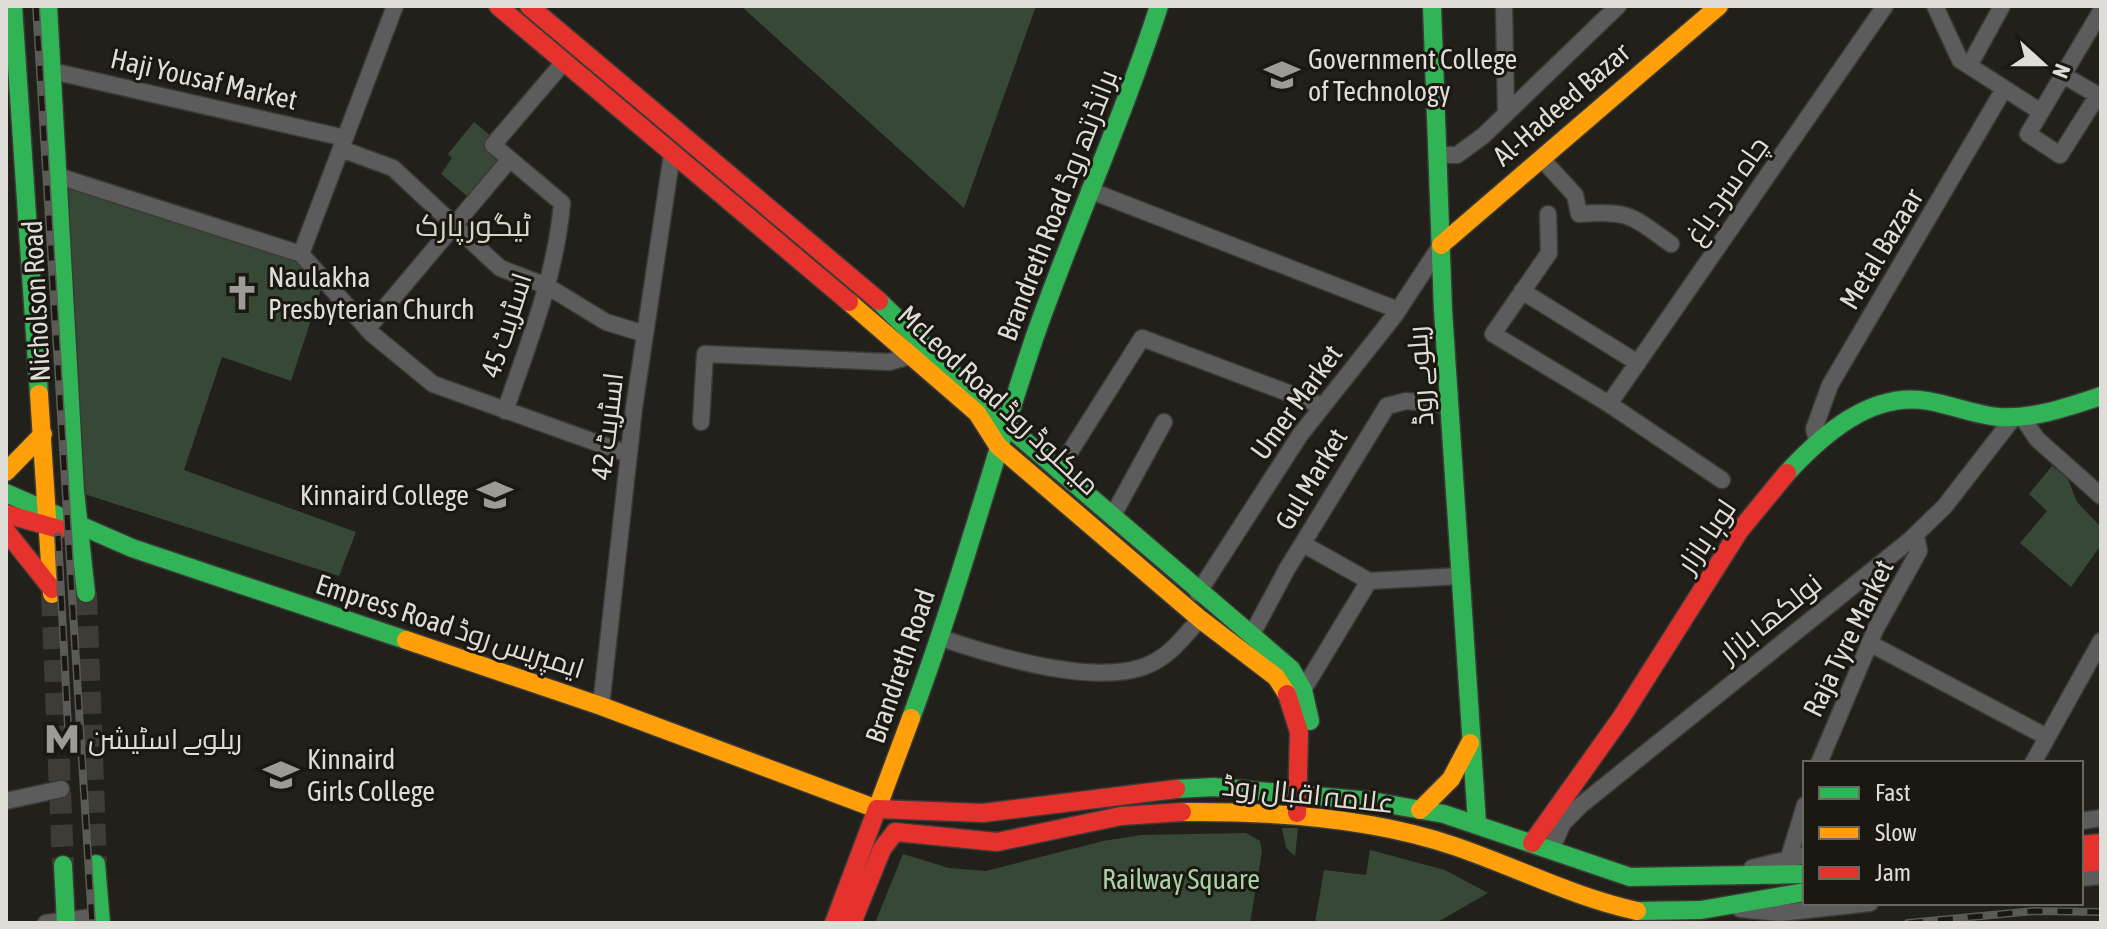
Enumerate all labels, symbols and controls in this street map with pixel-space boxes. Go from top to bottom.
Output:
north arrow [2003,24,2083,104]
street label: Al-Hadeed Bazar [1486,35,1636,172]
street label: Haji Yousaf Market [108,42,300,116]
place label: Government College of Technology [1308,43,1517,107]
school or university icon: Government College of Technology [1263,56,1301,94]
text: N [2047,60,2076,82]
street label: Brandreth Road برانڈرتھ روڈ [990,65,1124,345]
street label: چاہ سرد باغ [1677,130,1777,252]
street label: Metal Bazaar [1833,182,1930,315]
district label: ٹیگور پارک [415,208,531,245]
street label: Nicholson Road [16,220,56,382]
place label: Naulakha Presbyterian Church [268,261,475,325]
street label: اسٹریٹ 45 [474,269,538,381]
church icon: Naulakha Presbyterian Church [223,274,261,312]
street label: McLeod Road میکلوڈ روڈ [892,299,1106,501]
street label: ریلوے روڈ [1401,325,1439,427]
street label: Umer Market [1244,338,1348,466]
street label: اسٹریٹ 42 [585,371,629,481]
street label: Gul Market [1268,423,1354,535]
school or university icon: Kinnaird College [476,476,514,514]
place label: Kinnaird College [300,479,469,511]
street label: لوہا بازار [1669,493,1744,581]
street label: Raja Tyre Market [1796,554,1900,722]
street label: Empress Road ایمپریس روڈ [311,567,588,687]
street label: نولکھا بازار [1711,567,1828,670]
street label: Brandreth Road [859,585,941,747]
metro station icon: ریلوے اسٹیشن [43,720,81,758]
place label: ریلوے اسٹیشن [88,723,242,756]
place label: Kinnaird Girls College [307,743,435,807]
school or university icon: Kinnaird Girls College [262,756,300,794]
legend [1803,761,2083,905]
street label: علامہ اقبال روڈ [1220,769,1396,820]
text: Fast [1875,779,1911,806]
text: Slow [1875,819,1917,846]
text: Jam [1875,859,1911,886]
park label: Railway Square [1102,863,1260,895]

